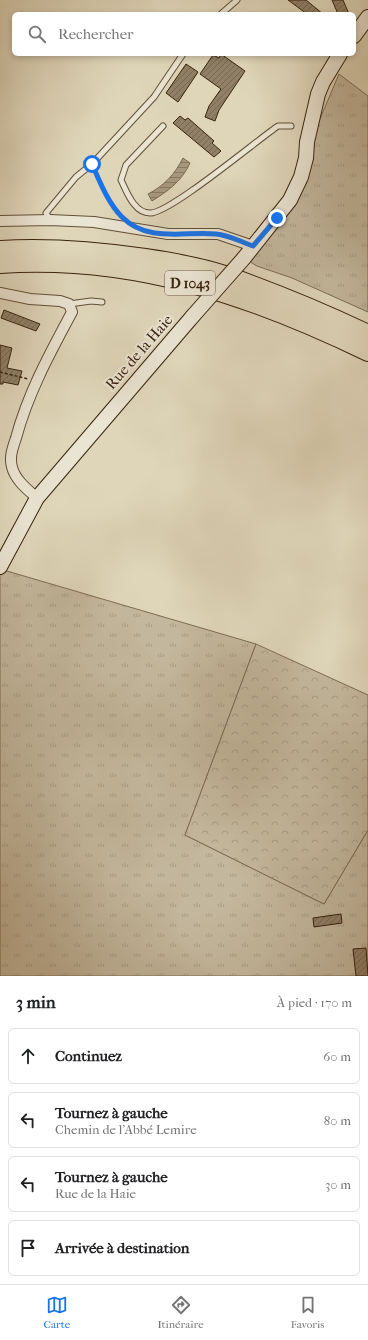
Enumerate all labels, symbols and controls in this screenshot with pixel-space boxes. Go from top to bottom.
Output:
search box [12,12,356,56]
icon: search [26,23,48,45]
text: Rechercher [58,25,133,43]
route start [83,155,101,173]
route end [268,209,286,227]
road number: D 1043 [165,271,215,295]
street label: Rue de la Haie [102,310,177,393]
text: 3 min [16,992,56,1012]
text: À pied · 170 m [277,995,352,1010]
icon: ahead [17,1045,39,1067]
text: Continuez [55,1047,122,1065]
text: 60 m [323,1049,351,1064]
text: Tournez à gauche [55,1104,168,1122]
icon: left [17,1109,39,1131]
text: 80 m [324,1113,351,1128]
text: Chemin de l'Abbé Lemire [55,1122,197,1137]
text: Tournez à gauche [55,1168,168,1186]
icon: left [17,1173,39,1195]
text: 30 m [325,1177,351,1192]
text: Rue de la Haie [55,1186,136,1201]
icon: arrive [17,1237,39,1259]
text: Arrivée à destination [55,1239,190,1257]
tab: Carte [44,1294,70,1331]
tab: Itinéraire [157,1294,204,1331]
tab: Favoris [291,1294,324,1331]

